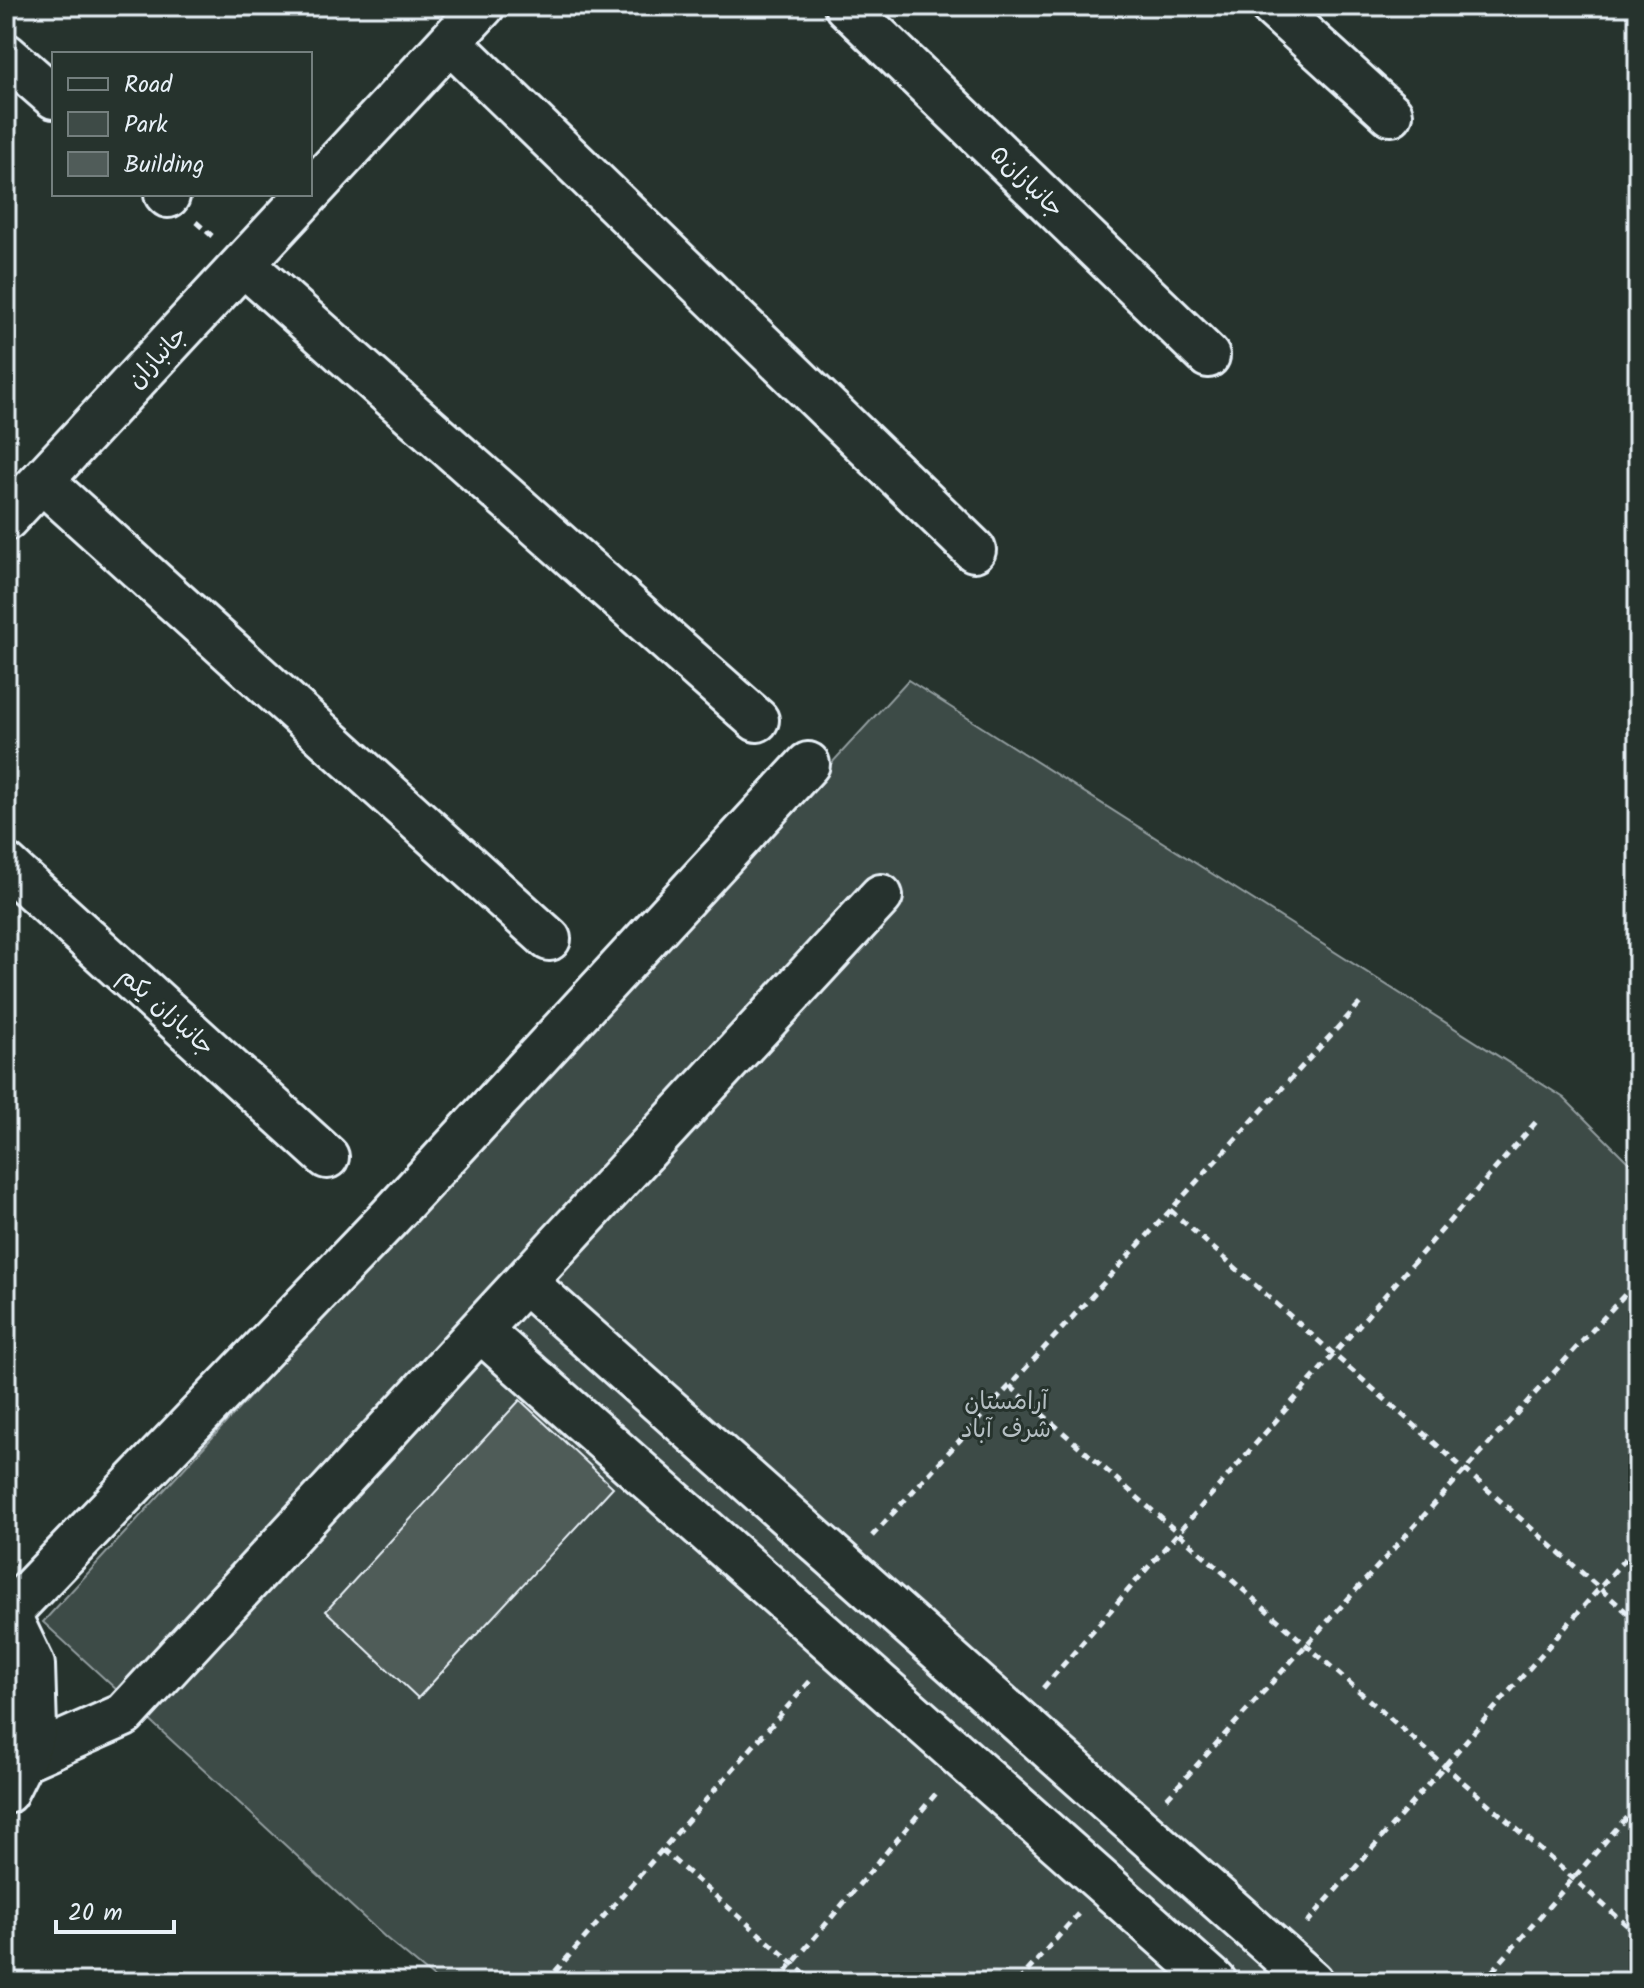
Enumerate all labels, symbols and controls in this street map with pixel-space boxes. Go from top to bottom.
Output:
legend [52,52,312,196]
text: Road [124,66,173,105]
text: Park [124,106,168,145]
street label: جانبازان۵ [980,136,1072,228]
text: Building [124,146,204,185]
street label: جانبازان [118,317,198,399]
street label: جانبازان یکم [109,958,223,1066]
park label: آرامستان شرف آباد [961,1383,1051,1450]
scale bar [56,1884,174,1934]
text: 20 m [68,1894,123,1933]

